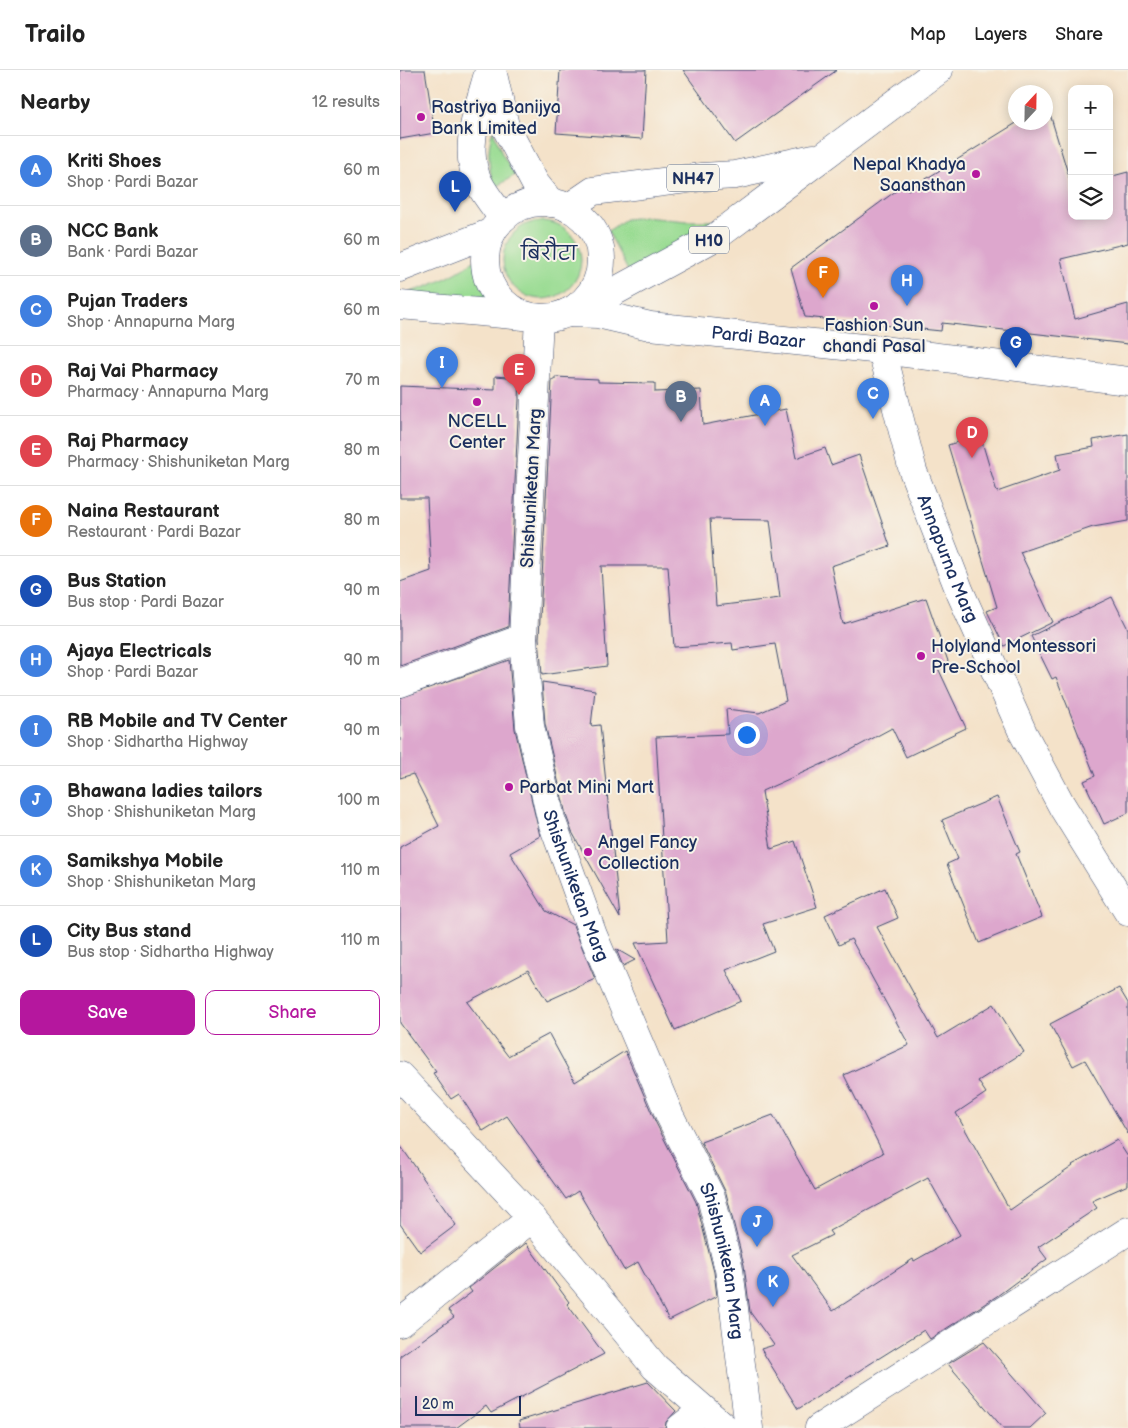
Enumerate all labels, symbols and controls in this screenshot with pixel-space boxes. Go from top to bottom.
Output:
text: Trailo [25,20,85,49]
text: Map [910,24,946,45]
text: Layers [974,24,1027,45]
text: Share [1055,24,1103,45]
north arrow [1008,85,1053,130]
map controls [1068,85,1113,220]
button: + [1068,85,1113,130]
text: Nearby [20,90,90,115]
text: 12 results [312,93,380,112]
place label: Rastriya Banijya Bank Limited [431,97,561,139]
marker: Rastriya Banijya Bank Limited [415,111,427,123]
button: − [1068,130,1113,175]
text: Kriti Shoes [67,150,161,173]
place label: Nepal Khadya Saansthan [852,154,966,196]
text: A [31,161,41,180]
text: 60 m [343,161,380,180]
road number: NH47 [667,165,719,192]
marker: Nepal Khadya Saansthan [970,168,982,180]
pin: L [439,171,471,212]
text: Shop · Pardi Bazar [67,173,198,192]
button: layers [1068,175,1113,220]
text: NCC Bank [67,220,158,243]
road number: H10 [689,226,729,254]
text: B [30,231,42,250]
text: 60 m [343,231,380,250]
district label: बिरौटा [520,236,578,266]
text: Bank · Pardi Bazar [67,243,198,262]
pin: F [807,257,839,298]
pin: H [891,265,923,306]
text: Pujan Traders [67,290,188,313]
marker: Fashion Sun chandi Pasal [868,300,880,312]
text: C [30,301,42,320]
text: 60 m [343,301,380,320]
text: Shop · Annapurna Marg [67,313,235,332]
place label: Fashion Sun chandi Pasal [822,315,926,357]
street label: Pardi Bazar [710,322,806,353]
pin: G [1000,327,1032,368]
pin: I [426,347,458,388]
pin: E [503,354,535,395]
text: Raj Vai Pharmacy [67,360,218,383]
text: D [30,371,42,390]
text: 70 m [345,371,380,390]
pin: C [857,378,889,419]
pin: B [665,381,697,422]
text: Pharmacy · Annapurna Marg [67,383,269,402]
pin: A [749,385,781,426]
marker: NCELL Center [471,396,483,408]
street label: Shishuniketan Marg [517,408,546,568]
place label: NCELL Center [448,411,507,453]
pin: D [956,417,988,458]
text: Raj Pharmacy [67,430,188,453]
text: E [31,441,41,460]
text: 80 m [344,441,380,460]
text: Pharmacy · Shishuniketan Marg [67,453,290,472]
street label: Annapurna Marg [912,492,982,626]
text: Naina Restaurant [67,500,219,523]
text: F [31,511,41,530]
text: 80 m [344,511,380,530]
text: Restaurant · Pardi Bazar [67,523,241,542]
text: Bus Station [67,570,166,593]
text: G [30,581,42,600]
text: 90 m [344,581,380,600]
text: Bus stop · Pardi Bazar [67,593,224,612]
place label: Holyland Montessori Pre-School [931,636,1096,678]
text: Ajaya Electricals [67,640,212,663]
marker: Holyland Montessori Pre-School [915,650,927,662]
text: H [30,651,42,670]
text: 90 m [344,651,380,670]
text: Shop · Pardi Bazar [67,663,198,682]
text: RB Mobile and TV Center [67,710,287,733]
text: I [33,721,39,740]
text: 90 m [344,721,380,740]
your location [734,722,760,748]
text: Shop · Sidhartha Highway [67,733,248,752]
place label: Parbat Mini Mart [519,777,654,798]
text: Bhawana ladies tailors [67,780,262,803]
marker: Parbat Mini Mart [503,781,515,793]
text: J [32,791,40,810]
text: 100 m [337,791,380,810]
text: Shop · Shishuniketan Marg [67,803,256,822]
street label: Shishuniketan Marg [538,808,613,965]
place label: Angel Fancy Collection [598,832,698,874]
marker: Angel Fancy Collection [582,846,594,858]
text: Samikshya Mobile [67,850,223,873]
text: K [31,861,41,880]
text: 110 m [341,861,380,880]
text: Shop · Shishuniketan Marg [67,873,256,892]
text: City Bus stand [67,920,191,943]
text: L [31,931,41,950]
text: 110 m [341,931,380,950]
text: Bus stop · Sidhartha Highway [67,943,274,962]
button: Save [20,990,195,1035]
button: Share [205,990,380,1035]
street label: Shishuniketan Marg [694,1179,748,1341]
pin: J [741,1206,773,1247]
pin: K [757,1266,789,1307]
scale bar [415,1393,521,1416]
text: 20 m [422,1396,454,1413]

